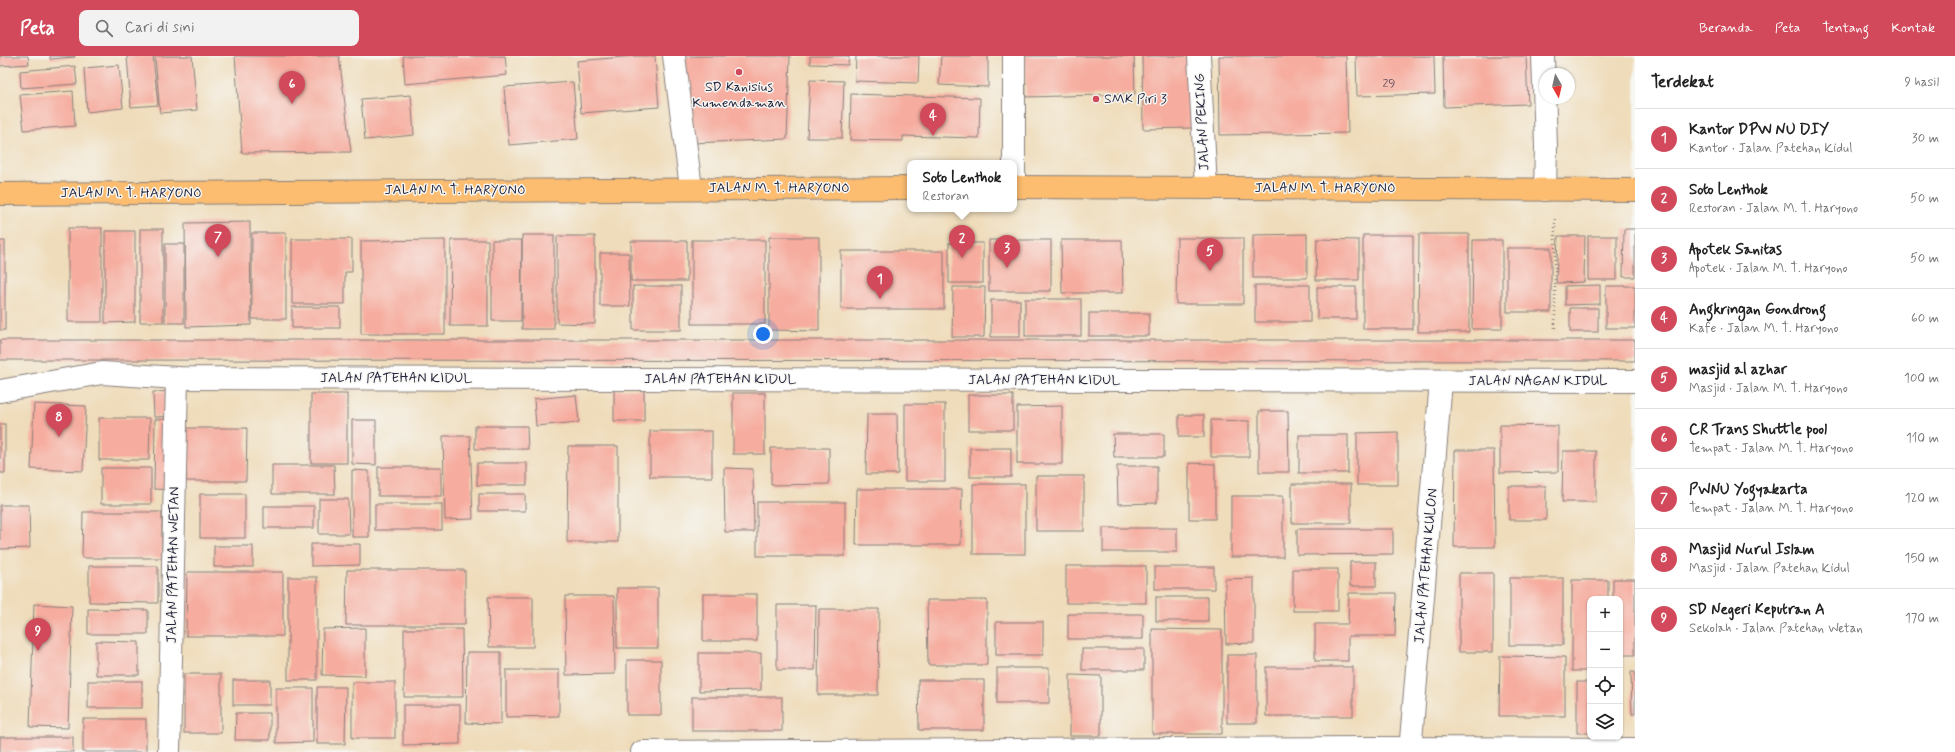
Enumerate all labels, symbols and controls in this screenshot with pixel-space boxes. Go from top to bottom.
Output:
search box [79,10,359,46]
text: Peta [20,16,55,41]
icon: search [93,17,115,39]
text: Cari di sini [125,18,195,38]
text: Beranda [1699,19,1753,37]
text: Peta [1775,19,1800,37]
text: Tentang [1822,19,1869,37]
text: Kontak [1891,19,1935,37]
marker: SD Kanisius Kumendaman [734,67,744,77]
north arrow [1539,68,1575,104]
pin: 6 [279,71,305,104]
text: Terdekat [1651,71,1714,93]
street label: JALAN PEKING [1190,73,1214,171]
text: 9 hasil [1905,74,1939,91]
house number: 29 [1382,76,1396,92]
place label: SD Kanisius Kumendaman [692,78,786,112]
place label: SMK Piri 3 [1104,90,1167,108]
marker: SMK Piri 3 [1091,94,1101,104]
pin: 4 [920,103,946,136]
text: Kantor DPW NU DIY [1689,120,1829,140]
text: 1 [1661,130,1667,147]
text: 30 m [1912,130,1939,147]
text: Kantor · Jalan Patehan Kidul [1689,140,1852,157]
popup [907,160,1017,212]
text: Soto Lenthok [923,168,1001,188]
street label: JALAN M. T. HARYONO [708,179,850,197]
street label: JALAN M. T. HARYONO [1254,179,1396,197]
text: Soto Lenthok [1689,180,1768,200]
street label: JALAN M. T. HARYONO [384,181,526,199]
street label: JALAN M. T. HARYONO [60,184,202,202]
text: Restoran [923,188,969,205]
text: 2 [1661,190,1667,207]
text: 50 m [1910,190,1939,207]
text: Restoran · Jalan M. T. Haryono [1689,200,1858,217]
pin: 7 [205,224,231,257]
pin: 2 [949,225,975,258]
pin: 3 [994,235,1020,268]
pin: 5 [1197,238,1223,271]
text: Apotek Sanitas [1689,240,1782,260]
text: 3 [1661,250,1667,267]
text: 50 m [1910,250,1939,267]
text: Apotek · Jalan M. T. Haryono [1689,260,1848,277]
pin: 1 [867,266,893,299]
text: Angkringan Gondrong [1689,300,1826,320]
text: 4 [1660,310,1668,327]
text: 60 m [1911,310,1939,327]
text: Kafe · Jalan M. T. Haryono [1689,320,1839,337]
your location [753,324,773,344]
text: masjid al azhar [1689,360,1787,380]
street label: JALAN PATEHAN KIDUL [320,369,472,387]
street label: JALAN PATEHAN KIDUL [644,370,796,388]
text: 5 [1660,370,1668,387]
text: 100 m [1904,370,1939,387]
street label: JALAN PATEHAN KIDUL [968,371,1120,389]
street label: JALAN NAGAN KIDUL [1468,372,1608,390]
text: Masjid · Jalan M. T. Haryono [1689,380,1848,397]
pin: 8 [46,404,72,437]
text: CR Trans Shuttle pool [1689,420,1827,440]
text: 6 [1661,430,1667,447]
text: 110 m [1906,430,1939,447]
text: Tempat · Jalan M. T. Haryono [1689,440,1853,457]
text: PWNU Yogyakarta [1689,480,1808,500]
street label: JALAN PATEHAN WETAN [163,486,183,644]
street label: JALAN PATEHAN KULON [1410,488,1442,644]
text: 7 [1660,490,1668,507]
text: 120 m [1905,490,1939,507]
text: Tempat · Jalan M. T. Haryono [1689,500,1853,517]
text: Masjid Nurul Islam [1689,540,1814,560]
text: 8 [1660,550,1668,567]
text: 150 m [1905,550,1939,567]
text: Masjid · Jalan Patehan Kidul [1689,560,1850,577]
map controls [1587,596,1623,740]
button: + [1587,596,1623,632]
text: SD Negeri Keputran A [1689,600,1825,620]
text: 9 [1661,610,1667,627]
text: 170 m [1905,610,1939,627]
pin: 9 [25,618,51,651]
text: Sekolah · Jalan Patehan Wetan [1689,620,1863,637]
button: − [1587,632,1623,668]
button: locate [1587,668,1623,704]
button: layers [1587,704,1623,740]

